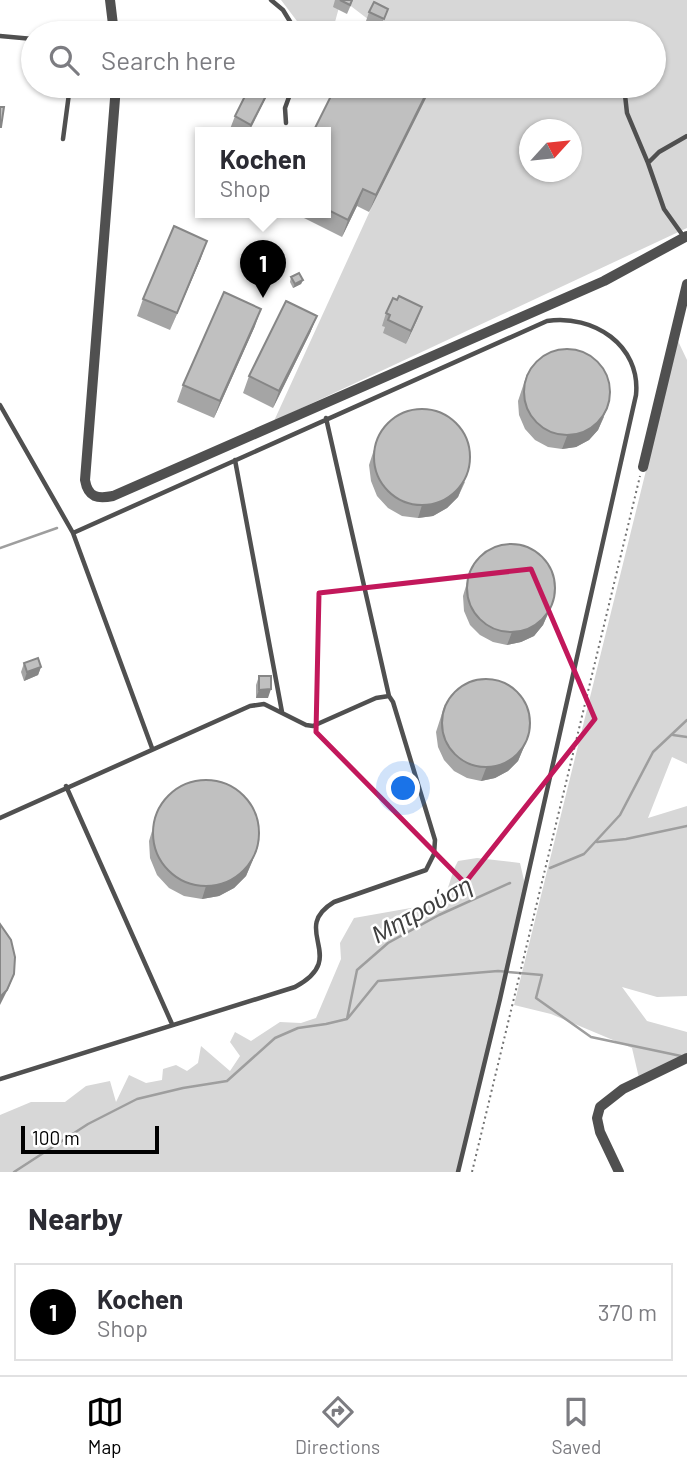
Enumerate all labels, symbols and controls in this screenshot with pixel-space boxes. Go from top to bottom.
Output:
search box [21,21,666,98]
icon: search [45,41,83,79]
text: Search here [101,44,236,75]
north arrow [519,119,582,182]
popup [195,127,331,218]
text: Kochen [220,143,306,174]
text: Shop [220,174,271,202]
pin: 1 [240,240,286,298]
your location [386,771,420,805]
water label: Μητρούση [366,869,477,948]
scale bar [21,1123,159,1155]
text: 100 m [32,1126,80,1149]
text: Nearby [28,1200,123,1236]
text: Kochen [97,1283,183,1314]
text: 1 [49,1298,57,1326]
text: 370 m [598,1298,657,1326]
text: Shop [97,1314,148,1342]
tab: Map [86,1393,124,1458]
tab: Directions [295,1393,380,1458]
tab: Saved [551,1393,601,1458]

